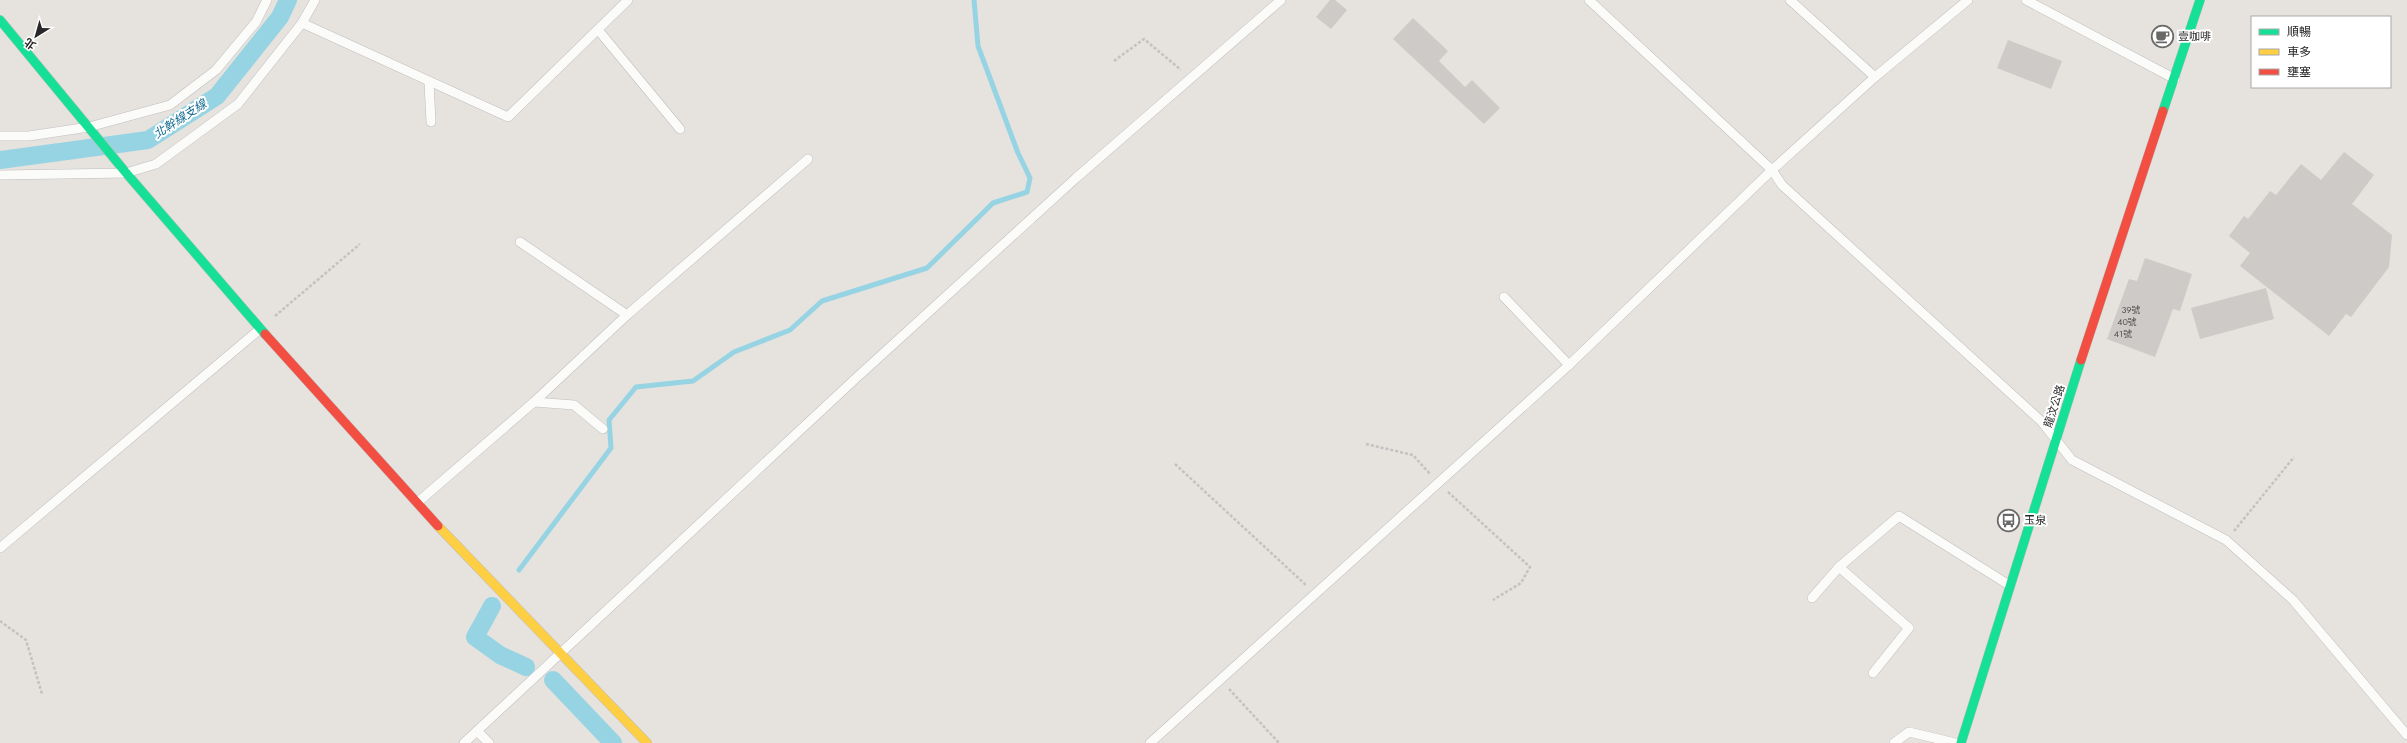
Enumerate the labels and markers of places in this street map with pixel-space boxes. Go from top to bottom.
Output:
cafe icon: 壹咖啡 [2150,23,2176,49]
place label: 壹咖啡 [2178,28,2211,44]
bus stop icon: 玉泉 [1995,507,2021,533]
place label: 玉泉 [2024,512,2047,528]

